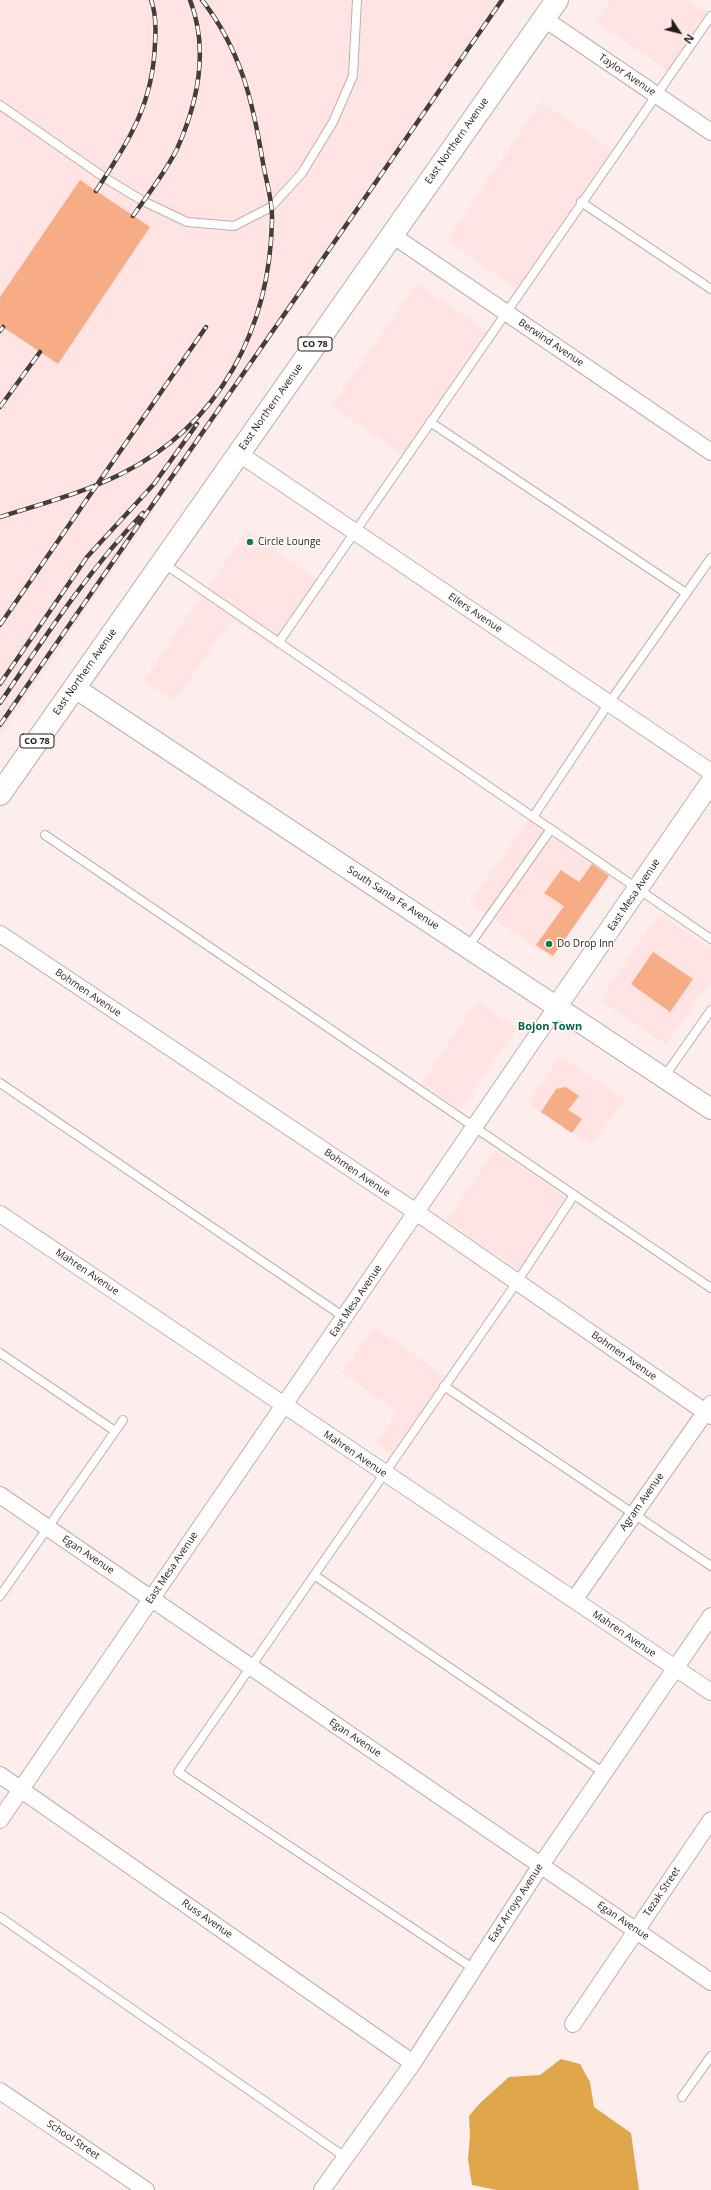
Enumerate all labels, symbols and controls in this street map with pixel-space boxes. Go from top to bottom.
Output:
north arrow [659,12,699,52]
text: N [681,31,698,47]
street label: Taylor Avenue [596,52,658,98]
street label: East Northern Avenue [423,96,491,186]
street label: Berwind Avenue [516,317,586,369]
road number: CO 78 [298,337,332,351]
street label: East Northern Avenue [237,362,305,452]
place label: Circle Lounge [258,536,321,548]
marker: Circle Lounge [245,537,255,547]
street label: Eilers Avenue [446,591,504,635]
street label: East Northern Avenue [51,627,119,717]
road number: CO 78 [20,734,54,748]
street label: East Mesa Avenue [605,857,663,933]
street label: South Santa Fe Avenue [345,864,441,932]
place label: Do Drop Inn [557,938,614,950]
marker: Do Drop Inn [544,939,554,949]
street label: Bohmen Avenue [53,966,123,1020]
district label: Bojon Town [518,1020,582,1034]
street label: Bohmen Avenue [322,1146,392,1200]
street label: Mahren Avenue [53,1246,121,1298]
street label: East Mesa Avenue [327,1263,385,1339]
street label: Bohmen Avenue [589,1329,659,1383]
street label: Mahren Avenue [321,1428,389,1480]
street label: Agram Avenue [618,1471,666,1533]
street label: East Mesa Avenue [143,1530,201,1606]
street label: Egan Avenue [60,1533,116,1577]
street label: Mahren Avenue [590,1608,658,1660]
street label: Egan Avenue [327,1716,383,1760]
street label: East Arroyo Avenue [486,1862,546,1944]
street label: Tezak Street [641,1865,683,1919]
street label: Russ Avenue [179,1897,235,1941]
street label: Egan Avenue [595,1899,651,1943]
street label: School Street [44,2118,102,2162]

